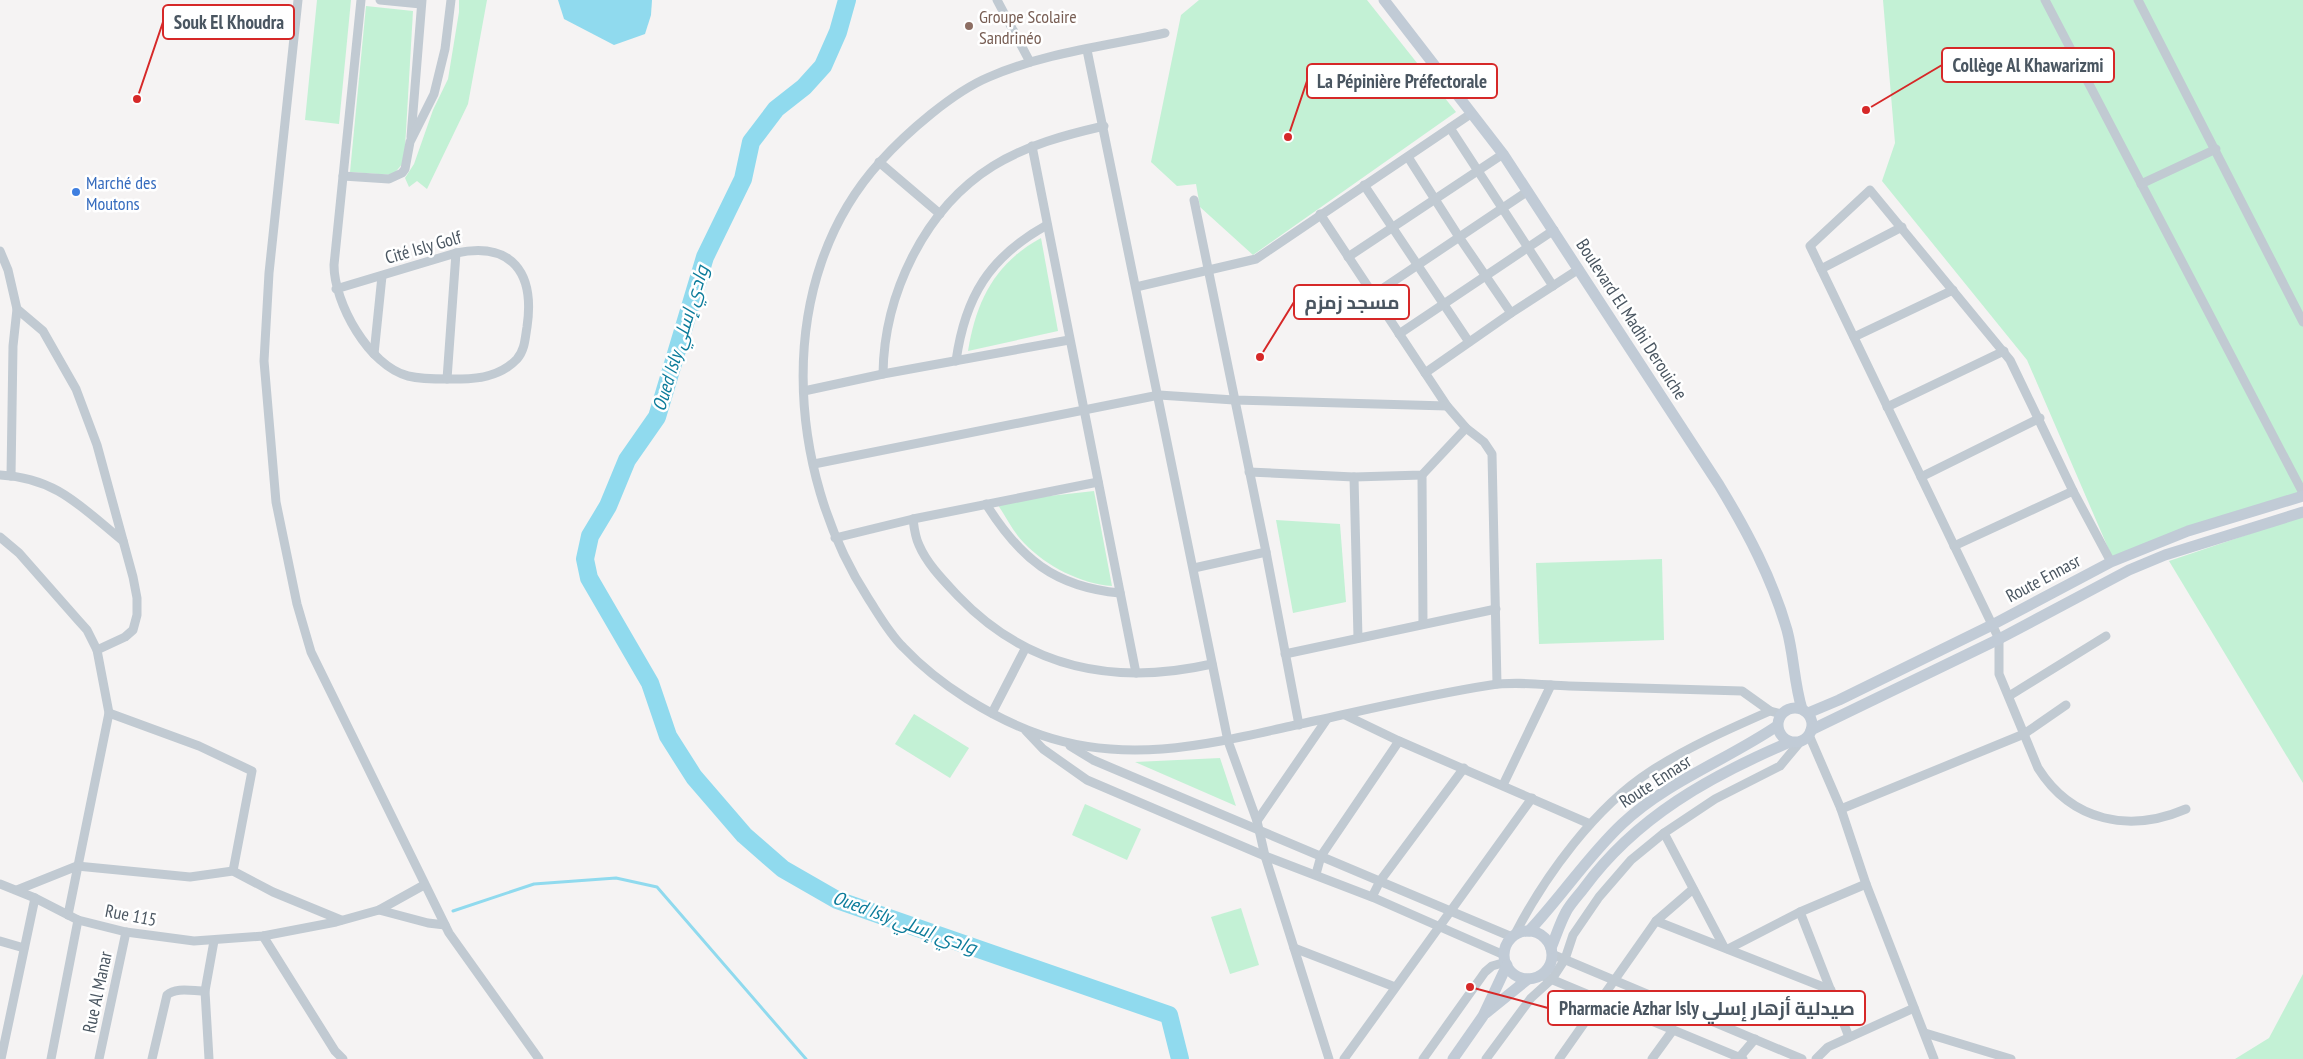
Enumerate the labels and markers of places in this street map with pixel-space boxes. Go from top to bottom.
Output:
callout: Souk El Khoudra [163,5,294,39]
place label: Groupe Scolaire Sandrinéo [979,5,1077,49]
marker: Groupe Scolaire Sandrinéo [963,20,975,32]
callout: Collège Al Khawarizmi [1942,48,2114,82]
callout: La Pépinière Préfectorale [1307,64,1497,98]
place label: Marché des Moutons [86,171,157,215]
marker: Marché des Moutons [70,186,82,198]
callout: مسجد زمزم [1294,285,1409,319]
callout: Pharmacie Azhar Isly صيدلية أزهار إسلي [1548,991,1865,1025]

